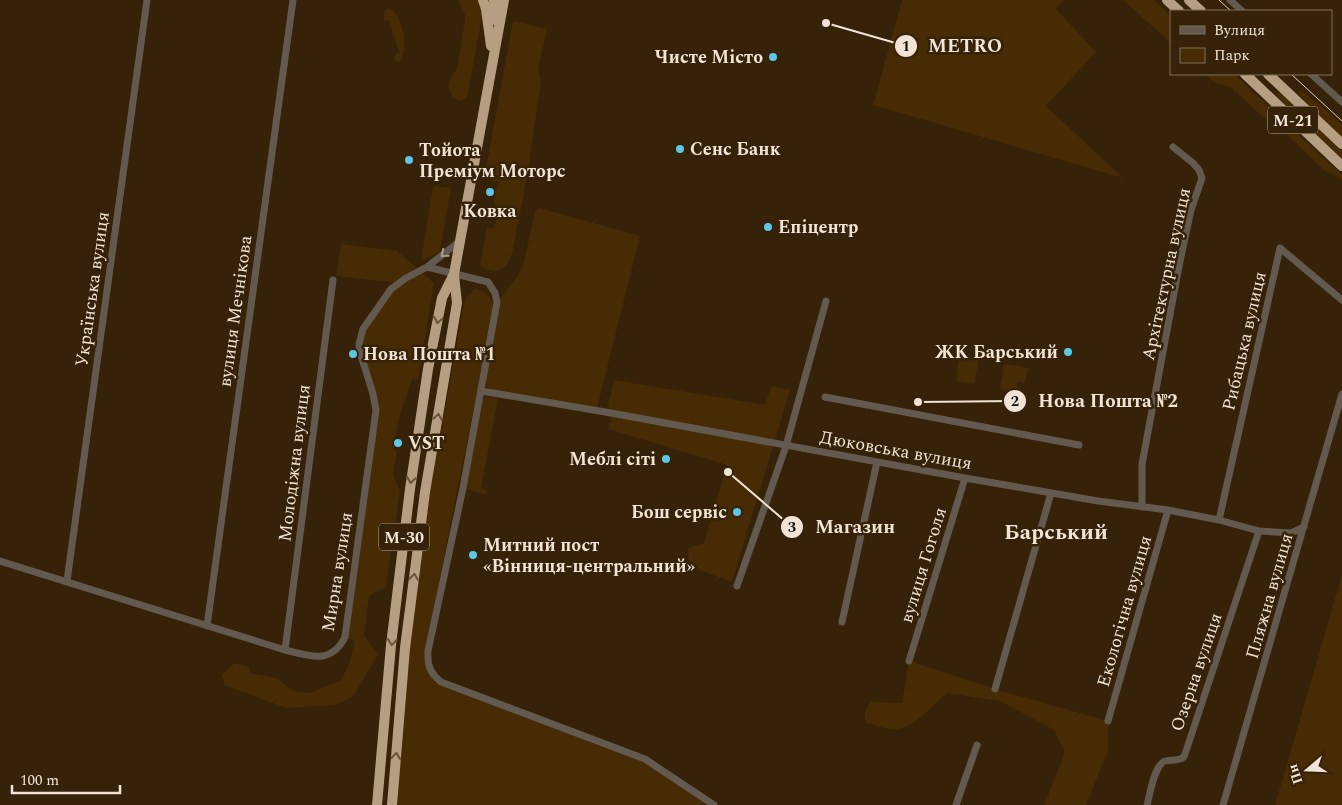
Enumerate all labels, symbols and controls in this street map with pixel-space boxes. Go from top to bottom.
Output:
legend [1170,10,1332,75]
text: Вулиця [1214,19,1265,42]
callout: METRO [893,29,1012,63]
text: METRO [928,32,1002,61]
text: 1 [902,35,910,58]
place label: Чисте Місто [655,44,763,71]
text: Парк [1214,44,1250,67]
marker: Чисте Місто [767,51,779,63]
road number: М-21 [1268,106,1318,134]
place label: Сенс Банк [690,136,781,163]
place label: Тойота Преміум Моторс [419,137,566,185]
marker: Сенс Банк [674,143,686,155]
marker: Тойота Преміум Моторс [403,154,415,166]
street label: Архітектурна вулиця [1135,185,1198,363]
marker: Ковка [484,186,496,198]
place label: Ковка [463,198,517,225]
street label: Українська вулиця [68,210,117,368]
place label: Епіцентр [778,214,858,241]
marker: Епіцентр [762,221,774,233]
street label: вулиця Мечнікова [211,233,260,389]
one-way arrow [441,248,450,256]
street label: Рибацька вулиця [1215,269,1274,413]
one-way arrow [433,315,443,324]
place label: ЖК Барський [935,339,1058,366]
place label: Нова Пошта №1 [363,341,496,368]
marker: ЖК Барський [1062,346,1074,358]
marker: Нова Пошта №1 [347,348,359,360]
street label: Молодіжна вулиця [271,383,318,543]
callout: Нова Пошта №2 [1003,384,1188,418]
text: Нова Пошта №2 [1038,387,1178,416]
text: 2 [1011,390,1019,413]
one-way arrow [432,412,442,421]
street label: Дюковська вулиця [818,424,974,477]
place label: VST [408,430,445,457]
marker: VST [392,437,404,449]
place label: Меблі сіті [569,446,656,473]
marker: Меблі сіті [660,453,672,465]
one-way arrow [406,477,417,485]
place label: Бош сервіс [631,499,727,526]
street label: вулиця Гоголя [893,504,954,626]
marker: Бош сервіс [731,506,743,518]
street label: Мирна вулиця [315,510,360,634]
callout: Магазин [779,510,905,544]
text: Магазин [815,513,895,542]
text: 3 [788,516,796,539]
district label: Барський [1004,516,1108,549]
road number: М-30 [379,524,429,550]
street label: Пляжна вулиця [1239,530,1300,662]
place label: Митний пост «Вінниця-центральний» [483,532,695,580]
street label: Екологічна вулиця [1090,532,1159,690]
marker: Митний пост «Вінниця-центральний» [467,549,479,561]
one-way arrow [408,573,419,581]
street label: Озерна вулиця [1164,609,1229,735]
one-way arrow [387,638,398,646]
north arrow [1282,745,1332,795]
one-way arrow [390,752,401,760]
text: Пн [1282,761,1308,787]
scale bar [12,762,120,794]
text: 100 m [20,769,59,792]

